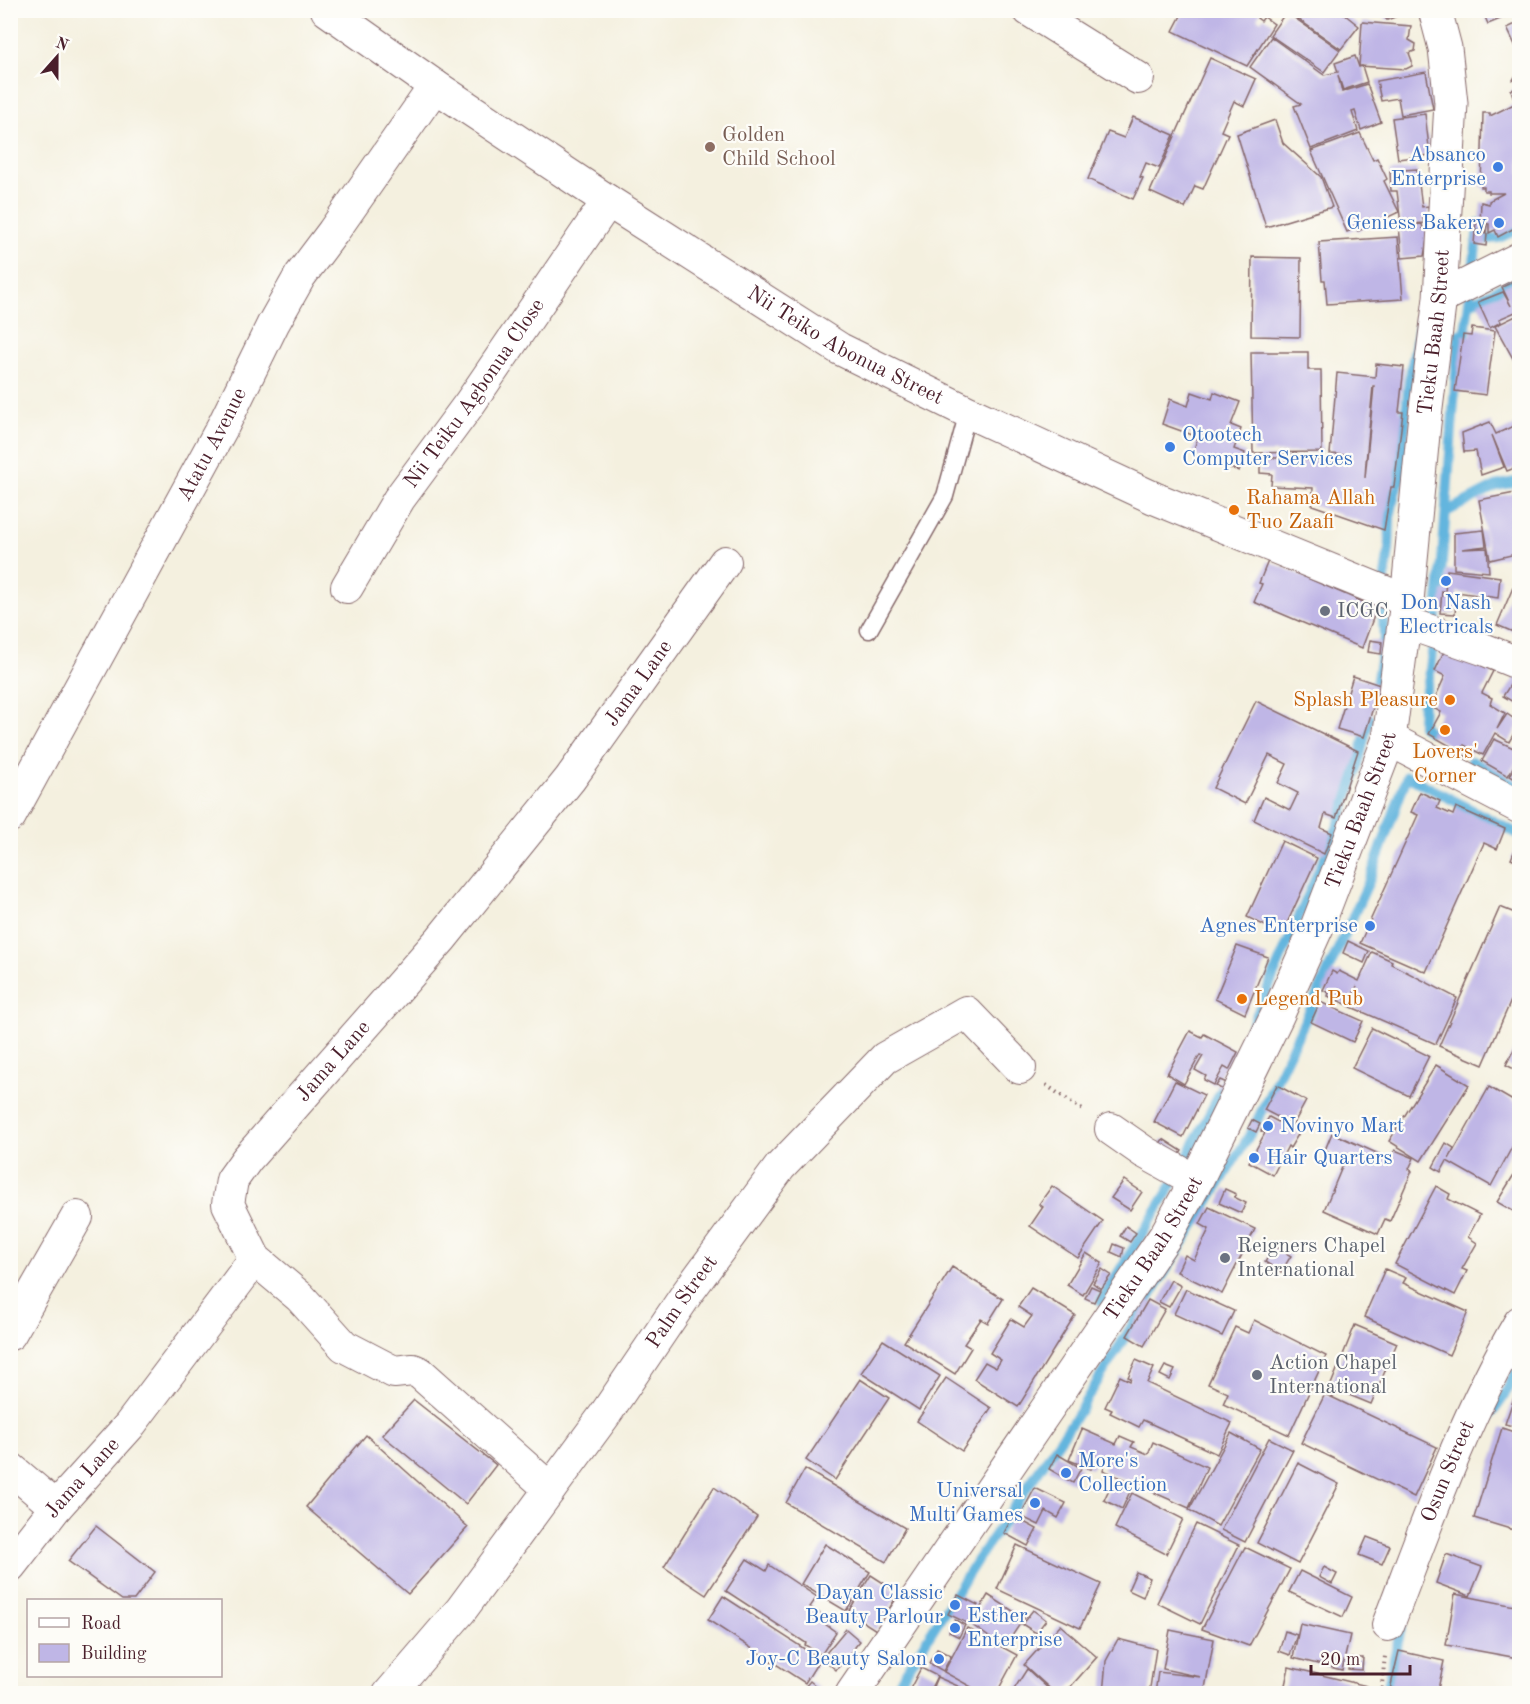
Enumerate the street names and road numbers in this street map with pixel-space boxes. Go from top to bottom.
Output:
street label: Tieku Baah Street [1415,249,1453,416]
street label: Nii Teiko Abonua Street [744,282,947,409]
street label: Nii Teiku Agbonua Close [400,295,548,492]
street label: Atatu Avenue [174,384,251,505]
street label: Jama Lane [601,636,676,730]
street label: Tieku Baah Street [1322,731,1400,892]
street label: Jama Lane [292,1017,374,1106]
street label: Tieku Baah Street [1100,1173,1207,1325]
street label: Palm Street [643,1252,722,1352]
street label: Osun Street [1418,1417,1478,1525]
street label: Jama Lane [41,1434,124,1522]

